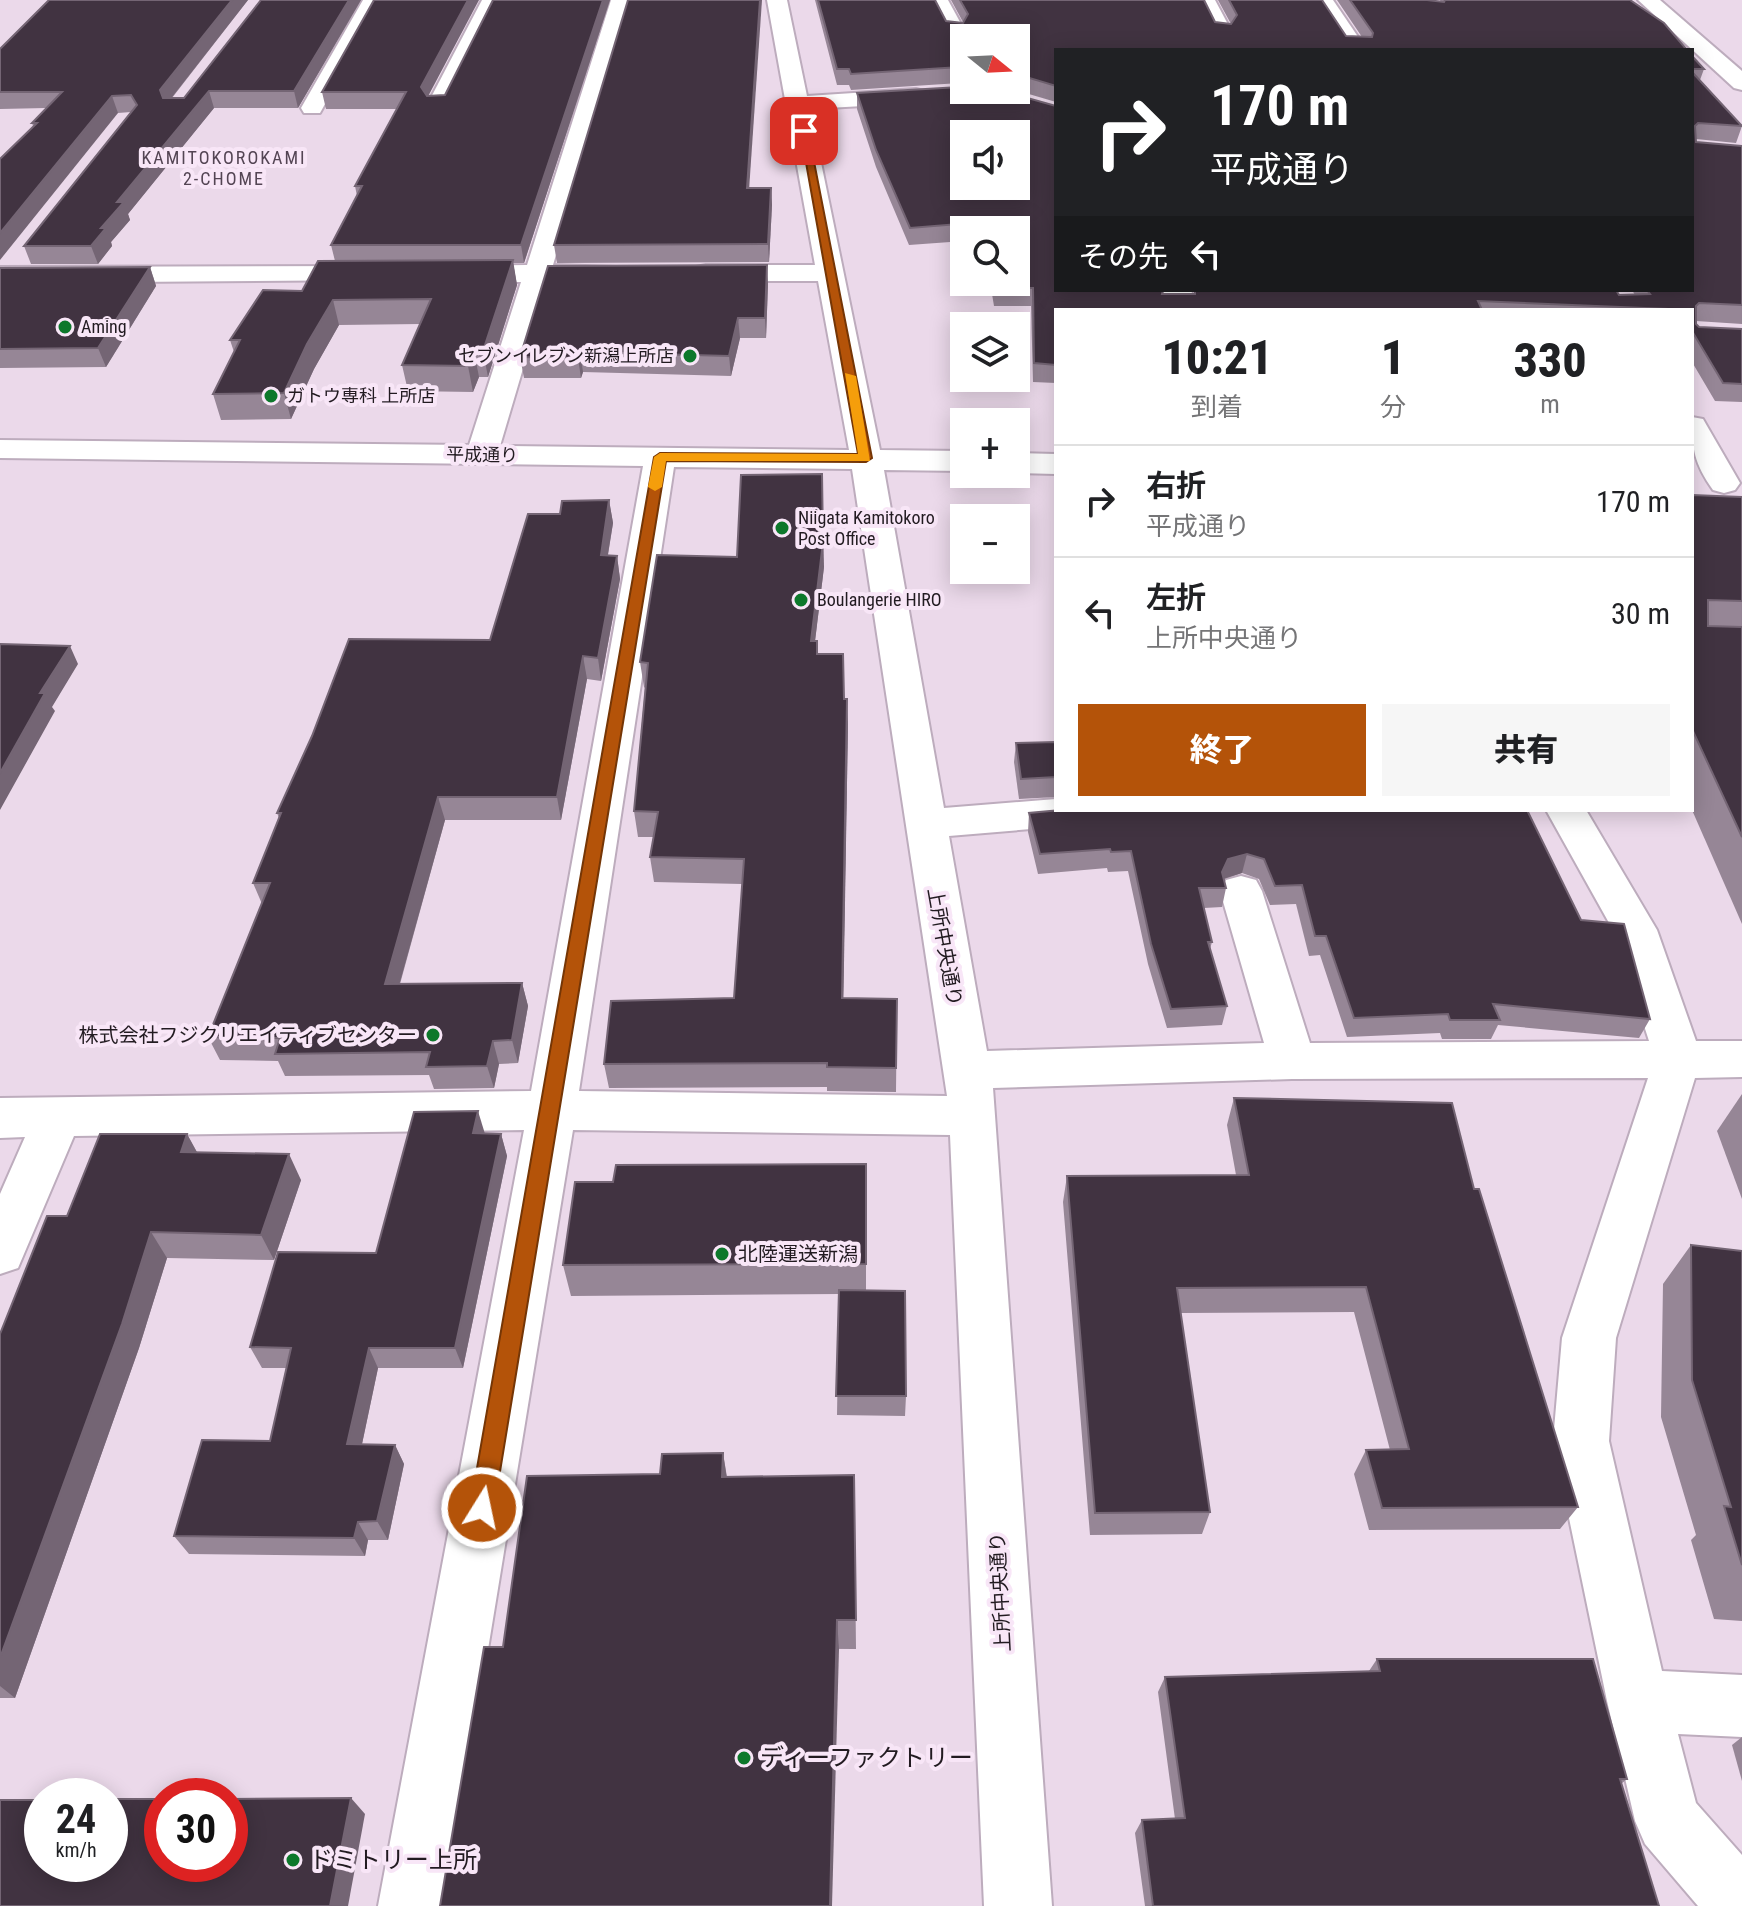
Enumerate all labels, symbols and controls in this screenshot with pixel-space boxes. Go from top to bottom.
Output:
north arrow [950,24,1030,104]
map controls [950,24,1030,584]
text: 170 m [1210,73,1349,139]
icon: right [1078,80,1182,184]
pin [770,97,838,165]
icon: arrive [782,109,826,153]
button: sound [950,120,1030,200]
district label: KAMITOKOROKAMI 2-CHOME [141,147,307,189]
text: 平成通り [1210,149,1354,191]
button: search [950,216,1030,296]
icon: left [1184,232,1228,276]
text: その先 [1078,239,1168,274]
button: layers [950,312,1030,392]
place label: Aming [81,316,127,337]
marker: Aming [56,318,74,336]
text: 10:21 [1161,329,1273,386]
text: 1 [1381,329,1405,386]
text: 330 [1513,332,1587,389]
place label: セブンイレブン新潟上所店 [458,345,674,366]
marker: セブンイレブン新潟上所店 [681,347,699,365]
place label: ガトウ専科 上所店 [287,385,435,406]
marker: ガトウ専科 上所店 [262,387,280,405]
text: m [1540,389,1560,419]
text: 到着 [1191,392,1243,422]
text: 分 [1380,392,1406,422]
button: + [950,408,1030,488]
street label: 平成通り [446,443,518,466]
text: 右折 [1146,468,1206,503]
icon: right [1078,479,1122,523]
text: 170 m [1596,484,1670,519]
button: − [950,504,1030,584]
place label: Niigata Kamitokoro Post Office [798,507,935,549]
text: 平成通り [1146,511,1250,541]
marker: Niigata Kamitokoro Post Office [773,519,791,537]
text: 左折 [1146,580,1206,615]
place label: Boulangerie HIRO [817,589,942,610]
marker: Boulangerie HIRO [792,591,810,609]
icon: left [1078,591,1122,635]
text: 30 m [1611,596,1670,631]
text: 上所中央通り [1146,623,1302,653]
button: 終了 [1078,704,1366,796]
button: 共有 [1382,704,1670,796]
street label: 上所中央通り [923,886,967,1008]
place label: 株式会社フジクリエイティブセンター [79,1023,417,1047]
marker: 株式会社フジクリエイティブセンター [424,1026,442,1044]
place label: 北陸運送新潟 [738,1242,858,1266]
marker: 北陸運送新潟 [713,1245,731,1263]
position arrow [440,1466,524,1550]
street label: 上所中央通り [985,1531,1015,1653]
place label: ディーファクトリー [760,1744,973,1772]
marker: ディーファクトリー [735,1749,753,1767]
speed limit sign: 30 [144,1778,248,1882]
text: 24 [56,1796,96,1843]
text: km/h [55,1838,97,1862]
place label: ドミトリー上所 [309,1846,477,1874]
marker: ドミトリー上所 [284,1851,302,1869]

